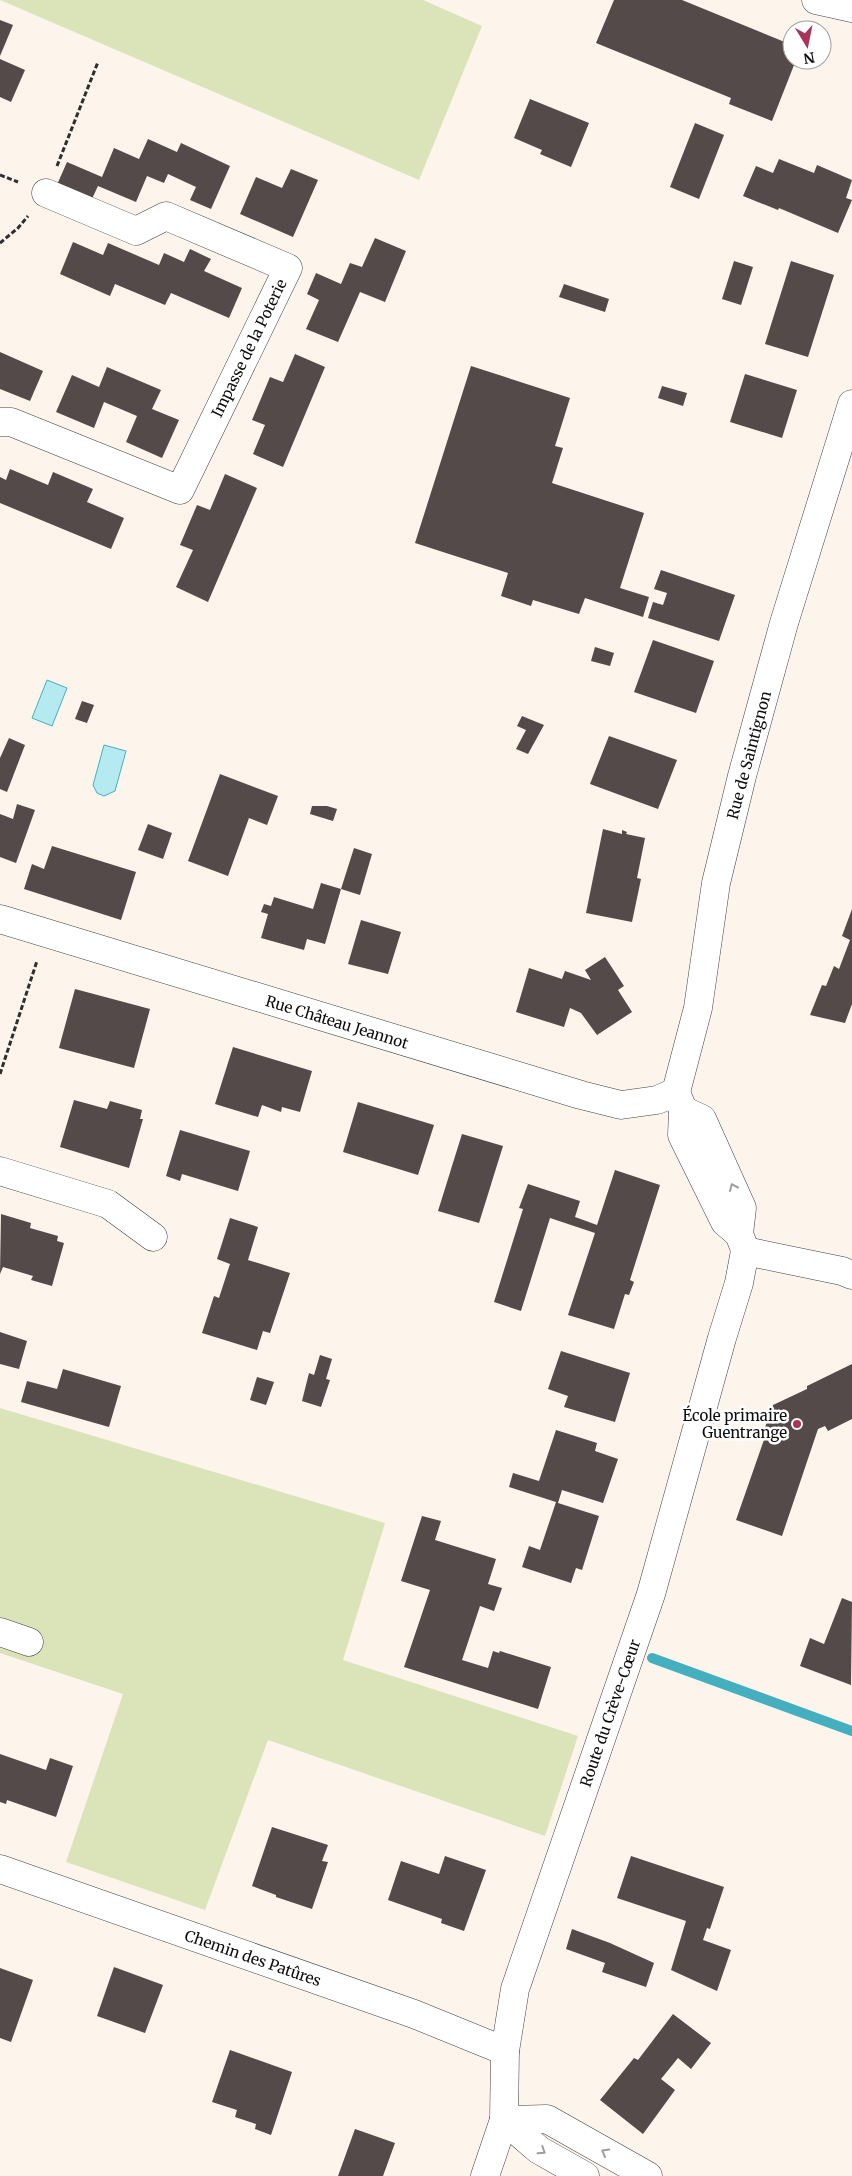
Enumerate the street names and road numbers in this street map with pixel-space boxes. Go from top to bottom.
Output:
street label: Impasse de la Poterie [207,276,291,420]
street label: Rue de Saintignon [723,689,775,821]
street label: Rue Château Jeannot [263,991,411,1053]
street label: Route du Crève-Cœur [576,1636,644,1789]
street label: Chemin des Patûres [182,1926,324,1990]

